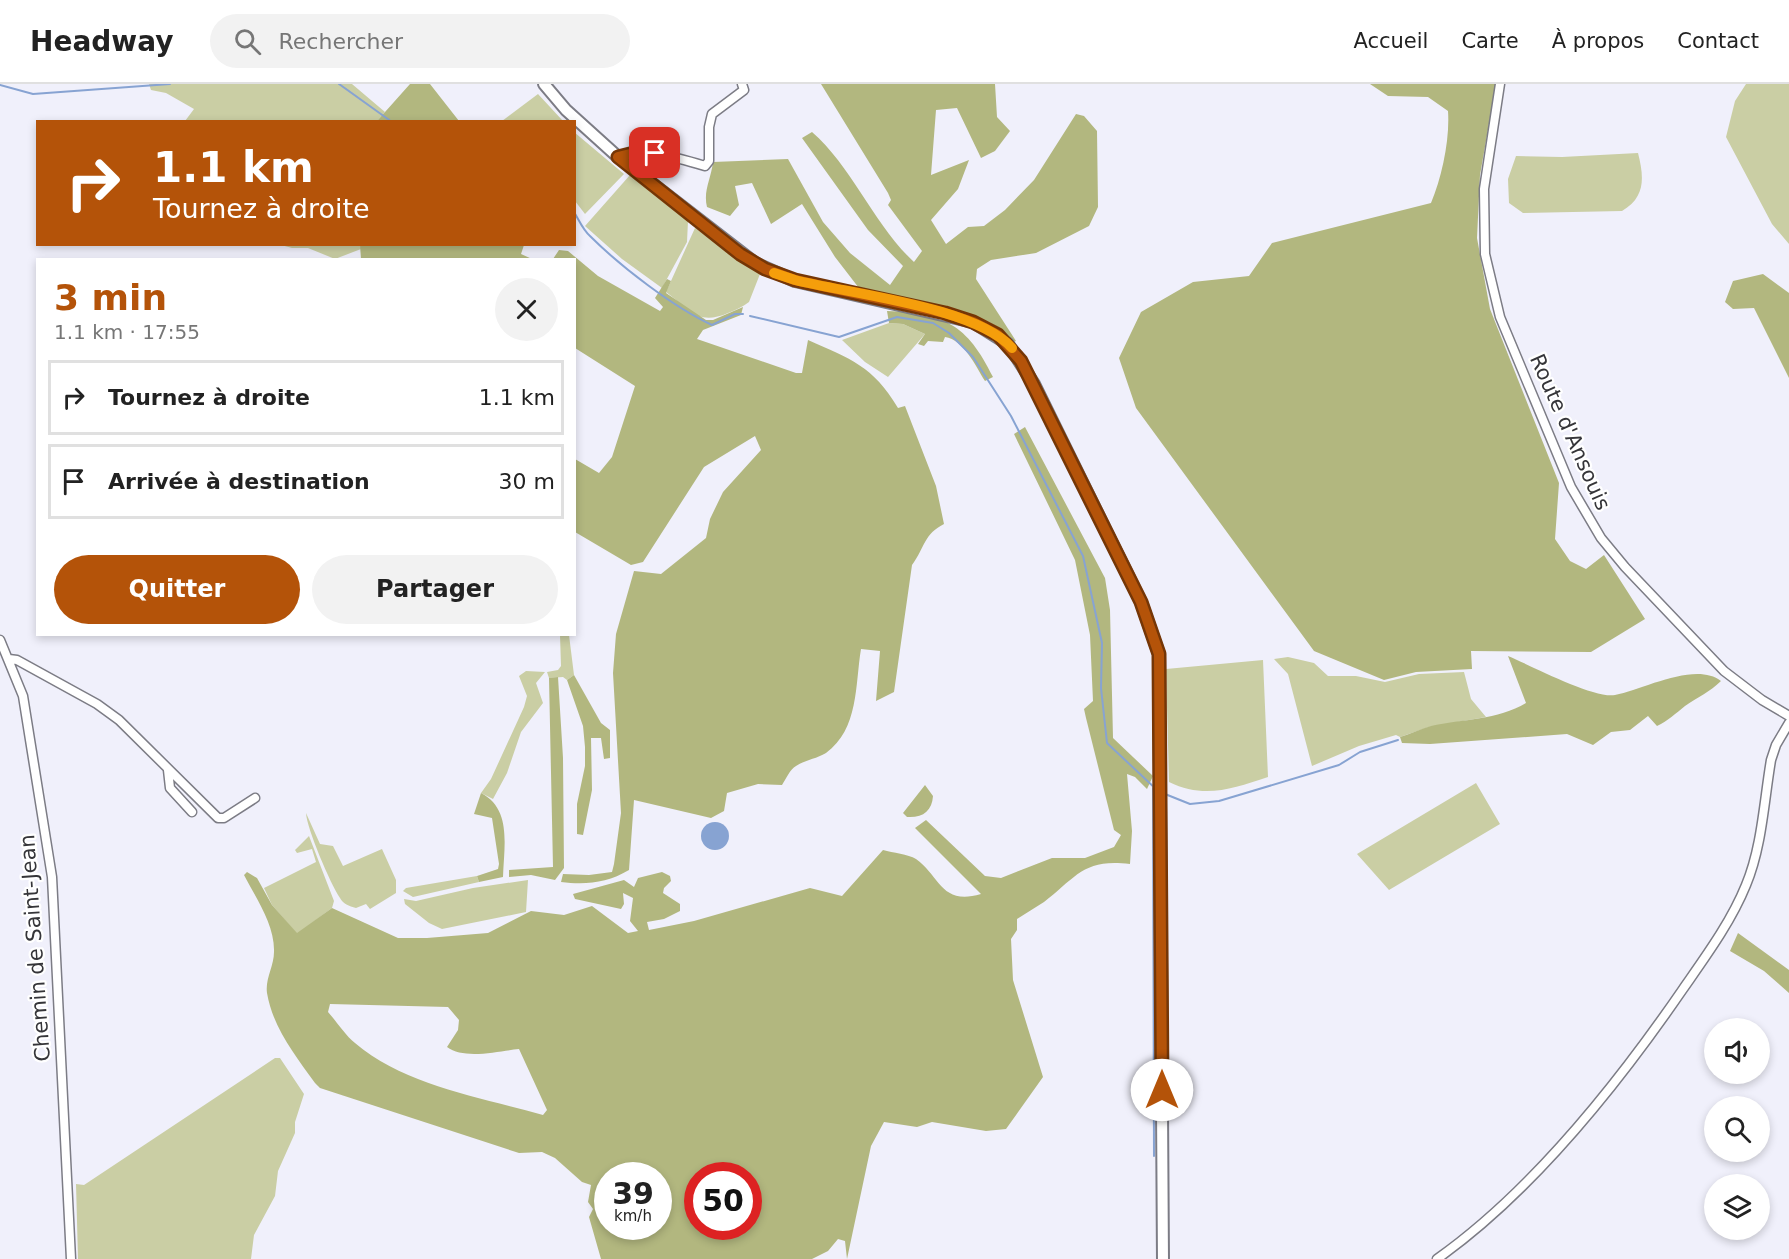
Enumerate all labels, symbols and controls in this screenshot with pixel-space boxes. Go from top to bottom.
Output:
search box [210,14,630,68]
text: Headway [30,25,174,58]
icon: search [231,25,264,58]
text: Rechercher [279,29,403,54]
text: Accueil [1353,29,1428,53]
text: Carte [1461,29,1519,53]
text: À propos [1552,29,1644,53]
text: Contact [1677,29,1759,53]
pin [629,127,680,178]
icon: arrive [638,136,671,169]
text: 1.1 km [153,143,314,192]
icon: right [54,144,132,222]
text: Tournez à droite [153,193,370,224]
text: 3 min [54,277,167,318]
button: close [495,278,558,341]
text: 1.1 km · 17:55 [54,320,200,344]
street label: Route d'Ansouis [1525,350,1615,514]
icon: right [57,381,90,414]
text: Tournez à droite [108,385,310,410]
text: 1.1 km [479,385,555,410]
icon: arrive [57,465,90,498]
text: Arrivée à destination [108,469,370,494]
text: 30 m [499,469,555,494]
button: Quitter [54,555,300,624]
button: Partager [312,555,558,624]
street label: Chemin de Saint-Jean [15,834,55,1062]
map controls [1704,1018,1770,1240]
button: sound [1704,1018,1770,1084]
position arrow [1130,1058,1194,1122]
button: search [1704,1096,1770,1162]
speed limit sign: 50 [684,1162,762,1240]
button: layers [1704,1174,1770,1240]
text: 39 [612,1176,654,1211]
text: km/h [614,1207,652,1225]

